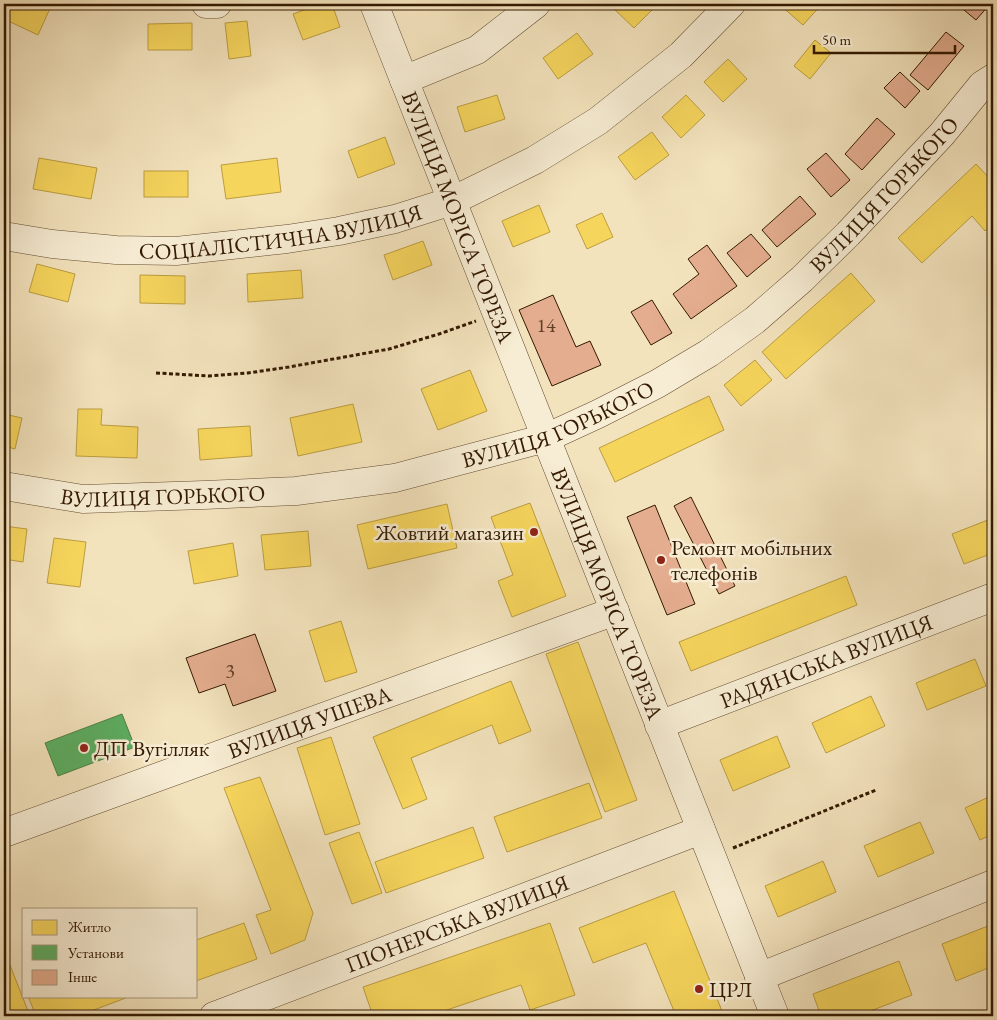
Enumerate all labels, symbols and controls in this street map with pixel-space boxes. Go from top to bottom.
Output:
scale bar [814,22,956,54]
text: 50 m [822,30,851,49]
street label: ВУЛИЦЯ МОРІСА ТОРЕЗА [395,87,521,348]
street label: ВУЛИЦЯ ГОРЬКОГО [803,111,965,279]
street label: СОЦІАЛІСТИЧНА ВУЛИЦЯ [139,197,426,266]
house number: 14 [536,312,556,338]
street label: ВУЛИЦЯ ГОРЬКОГО [459,374,659,475]
street label: ВУЛИЦЯ МОРІСА ТОРЕЗА [544,464,670,724]
street label: ВУЛИЦЯ ГОРЬКОГО [58,478,266,514]
place label: Жовтий магазин [375,518,524,547]
marker: Жовтий магазин [528,526,540,538]
place label: Ремонт мобільних телефонів [671,533,833,587]
marker: Ремонт мобільних телефонів [655,554,667,566]
street label: РАДЯНСЬКА ВУЛИЦЯ [716,607,937,715]
house number: 3 [225,658,235,684]
street label: ВУЛИЦЯ УШЕВА [224,679,396,765]
place label: ДП Вугілляк [94,734,210,763]
marker: ДП Вугілляк [78,742,90,754]
street label: ПІОНЕРСЬКА ВУЛИЦЯ [341,868,573,980]
legend [22,908,198,998]
text: Житло [67,917,111,936]
text: Установи [67,943,124,962]
text: Інше [68,967,97,986]
place label: ЦРЛ [709,975,753,1004]
marker: ЦРЛ [693,983,705,995]

